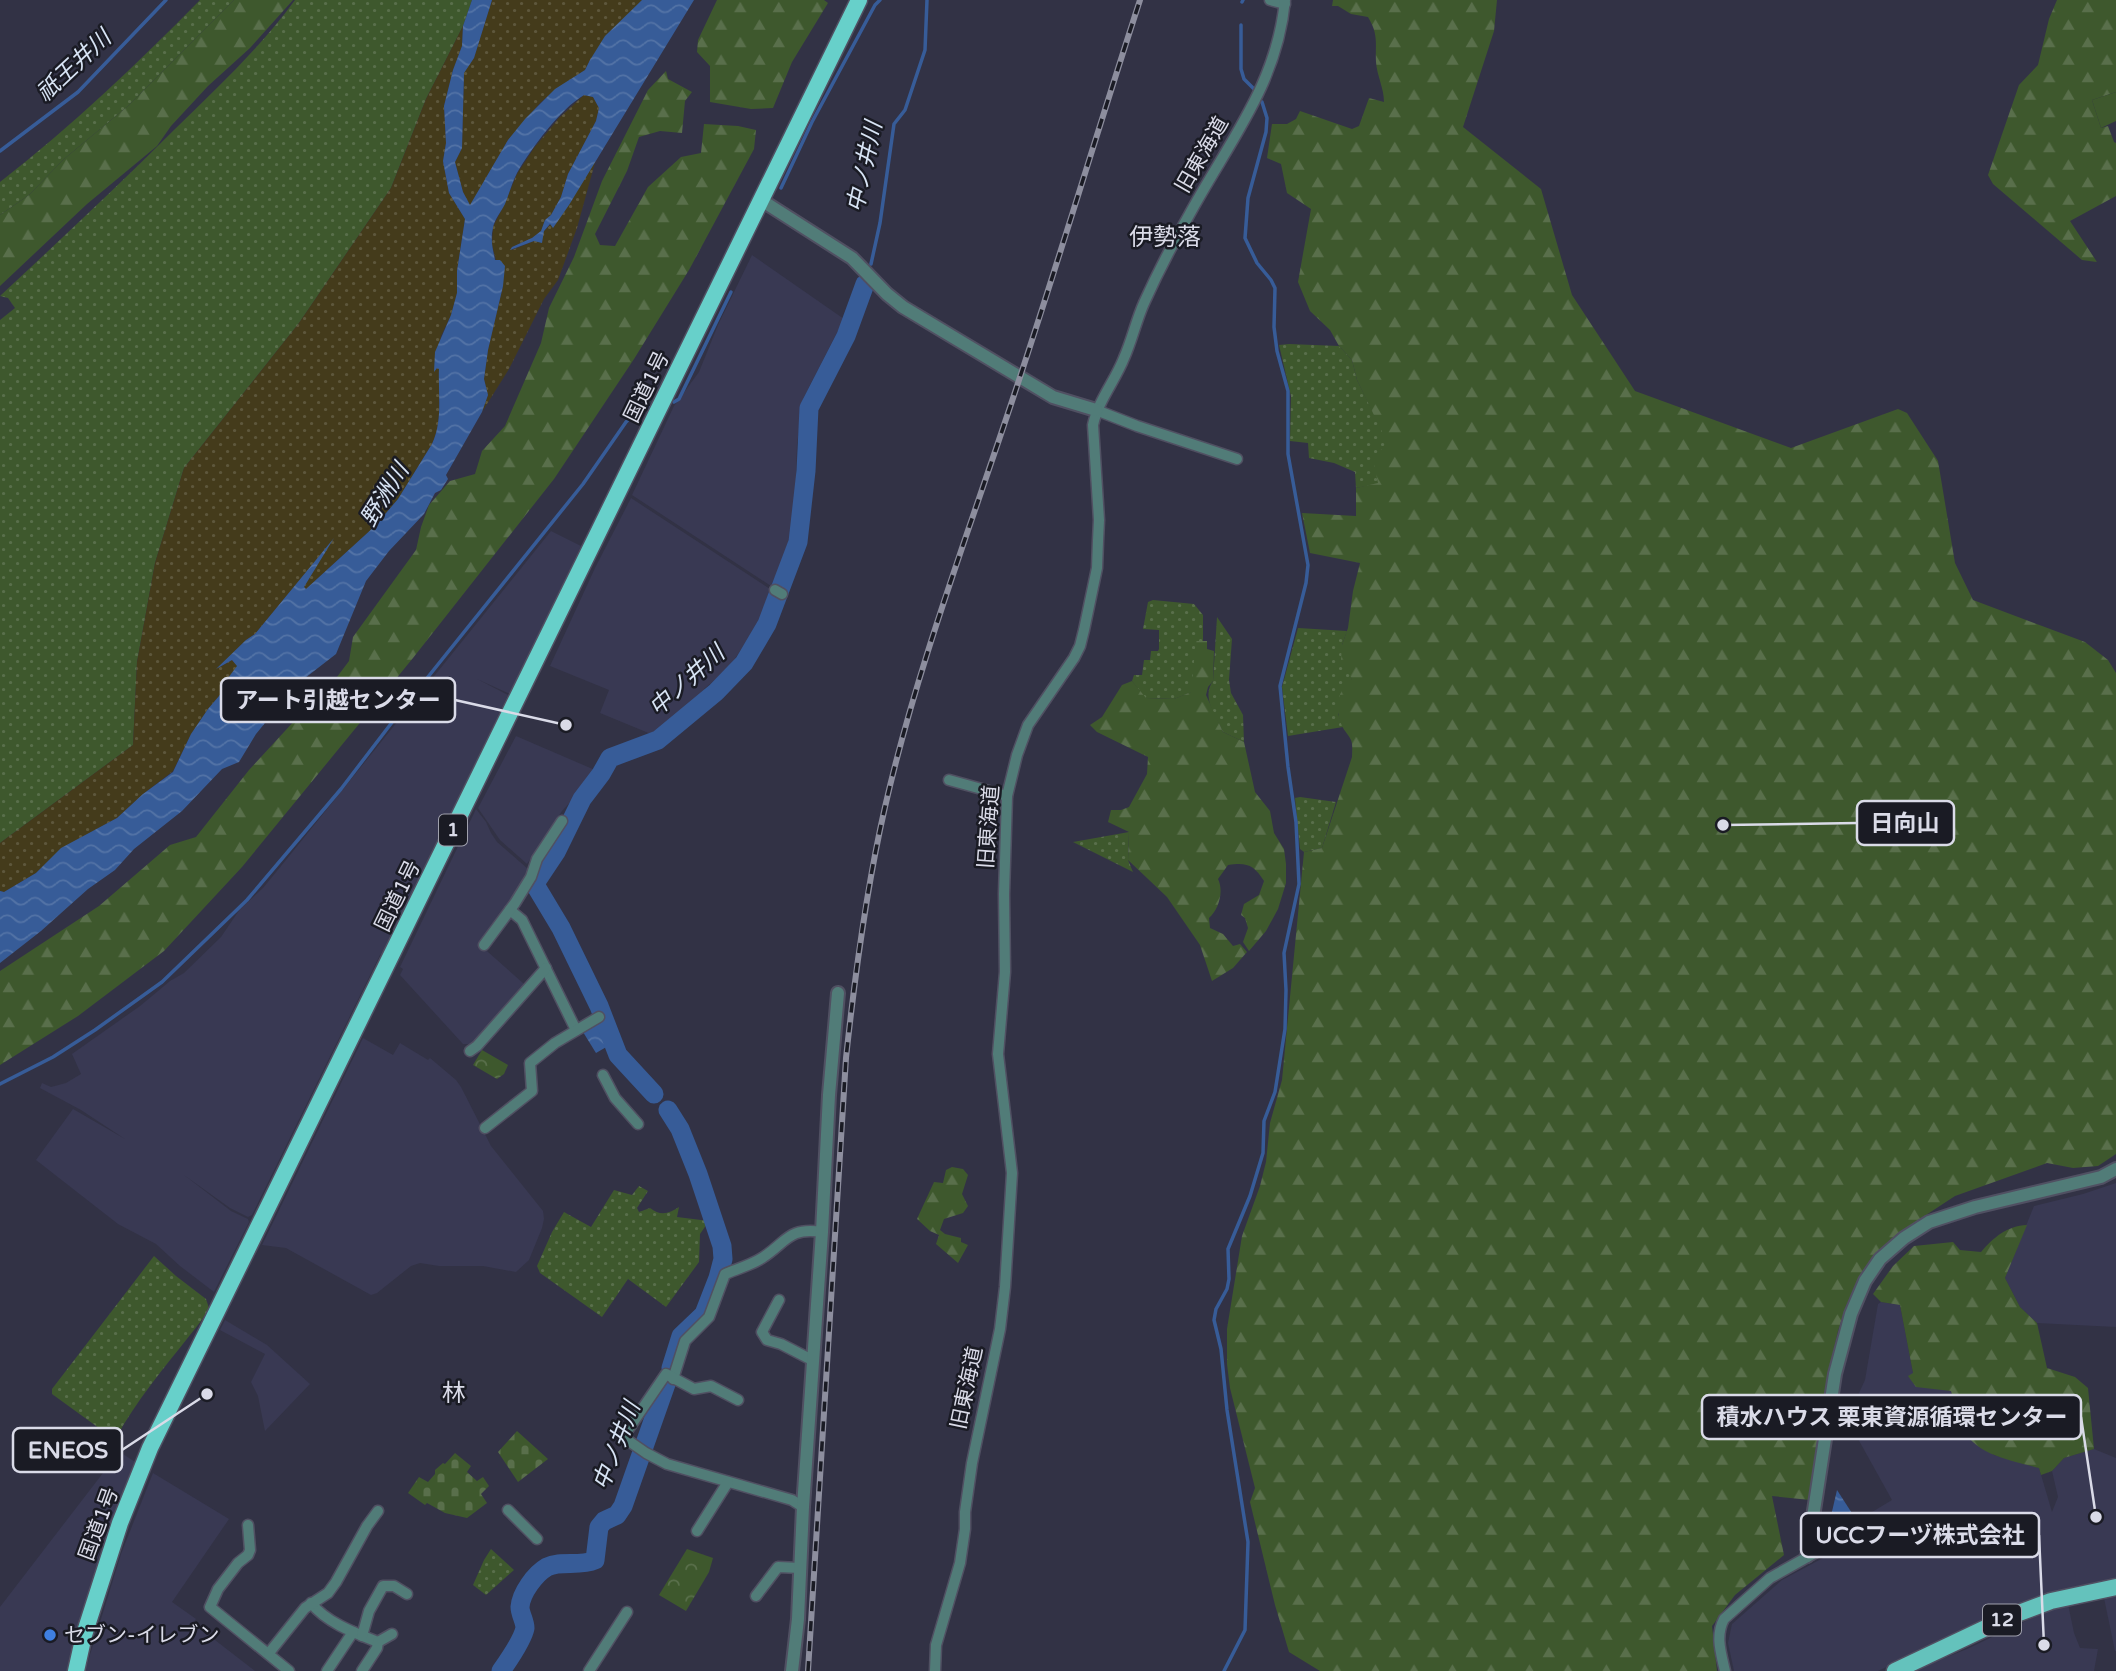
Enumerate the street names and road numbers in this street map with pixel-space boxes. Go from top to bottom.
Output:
street label: 旧東海道 [1170,112,1234,198]
street label: 国道1号 [619,347,675,427]
street label: 旧東海道 [974,784,1004,870]
road number: 1 [439,814,467,846]
street label: 国道1号 [370,856,426,936]
street label: 旧東海道 [946,1344,988,1432]
street label: 国道1号 [74,1484,124,1564]
road number: 12 [1983,1604,2021,1636]

